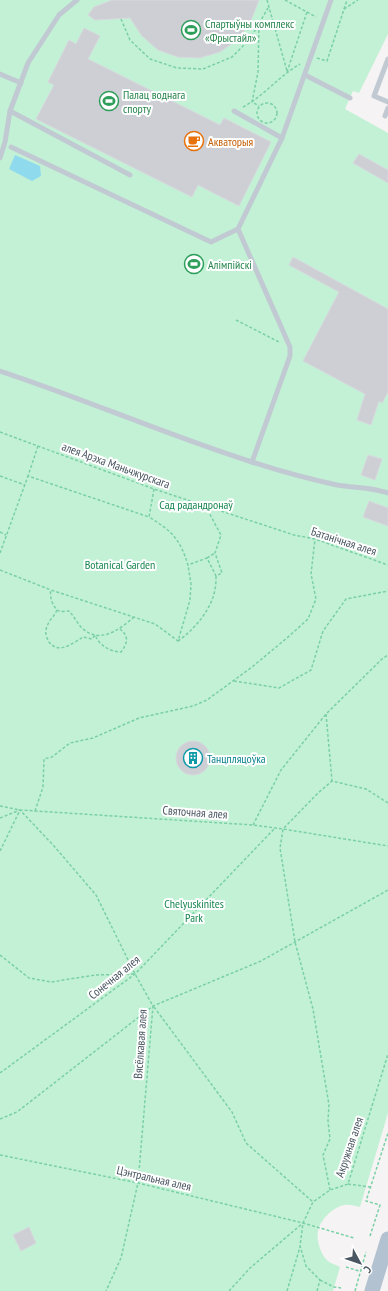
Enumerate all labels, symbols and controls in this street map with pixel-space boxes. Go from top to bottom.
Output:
place label: Спартыўны комплекс «Фрыстайл» [205,16,295,45]
sports icon: Спартыўны комплекс «Фрыстайл» [180,19,202,41]
place label: Палац воднага спорту [123,87,185,116]
sports icon: Палац воднага спорту [98,90,120,112]
cafe icon: Акваторыя [183,130,205,152]
place label: Акваторыя [208,134,254,149]
sports icon: Алімпійскі [183,253,205,275]
place label: Алімпійскі [208,257,252,272]
street label: алея Арэха Маньчжурскага [60,438,172,492]
park label: Сад радандронаў [159,497,233,512]
street label: Батанічная алея [309,523,379,559]
park label: Botanical Garden [85,557,155,572]
building icon: Танцпляцоўка [182,747,204,769]
place label: Танцпляцоўка [207,751,266,766]
street label: Святочная алея [162,802,228,822]
park label: Chelyuskinites Park [164,896,224,925]
street label: Сонечная алея [85,952,143,1002]
street label: Вясёлкавая алея [130,1008,150,1079]
street label: Акружная алея [332,1115,366,1179]
street label: Цэнтральная алея [115,1162,193,1194]
north arrow [340,1243,380,1283]
text: С [361,1263,375,1276]

